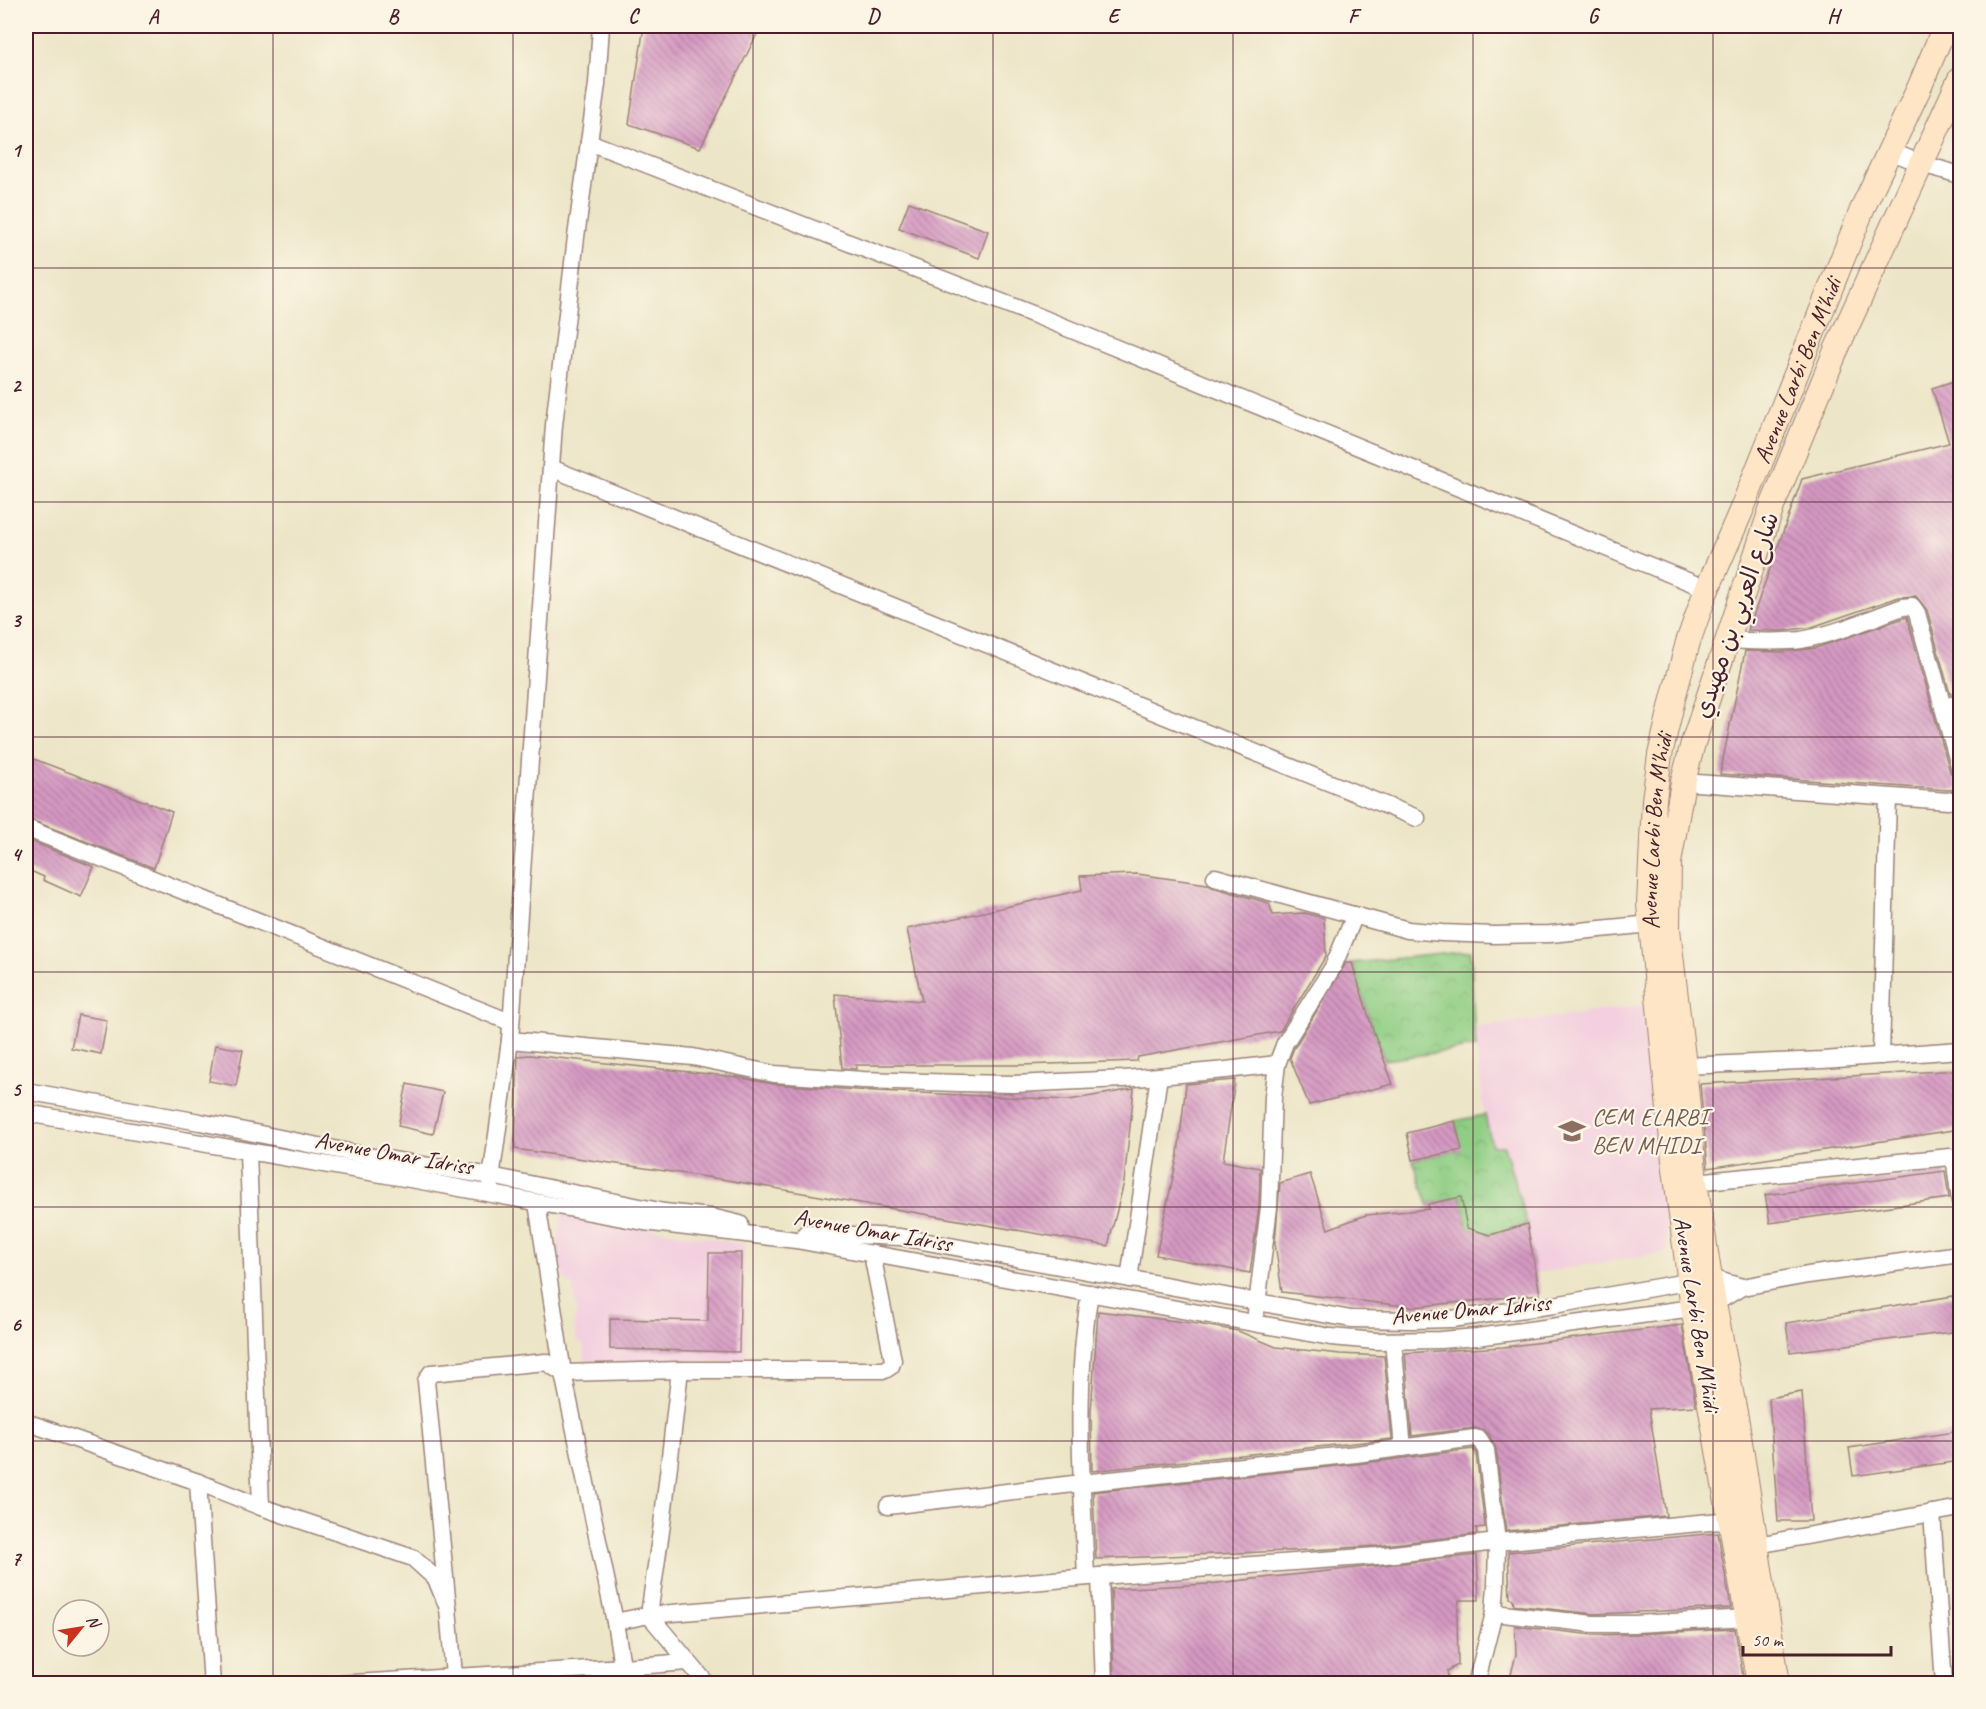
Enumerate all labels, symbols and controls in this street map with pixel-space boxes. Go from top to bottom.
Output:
text: A [148,4,160,29]
text: B [388,4,400,29]
text: C [628,4,640,29]
text: D [867,4,881,29]
text: E [1108,4,1122,29]
text: F [1348,4,1362,29]
text: G [1588,4,1601,29]
text: H [1827,4,1842,29]
text: 1 [12,138,23,163]
street label: Avenue Larbi Ben M'hidi [1747,271,1849,468]
text: 2 [12,373,23,398]
street label: شارع العربي بن مهيدي [1687,508,1791,724]
text: 3 [12,608,23,633]
street label: Avenue Larbi Ben M'hidi [1634,728,1680,931]
text: 4 [12,842,24,867]
text: 5 [12,1077,23,1102]
place label: CEM ELARBI BEN MHIDI [1592,1102,1713,1160]
school or university icon: CEM ELARBI BEN MHIDI [1557,1116,1587,1146]
street label: Avenue Omar Idriss [313,1124,477,1182]
street label: Avenue Omar Idriss [792,1201,956,1259]
street label: Avenue Larbi Ben M'hidi [1667,1214,1728,1416]
street label: Avenue Omar Idriss [1390,1287,1554,1331]
text: 6 [11,1312,22,1337]
text: 7 [12,1546,23,1571]
north arrow [51,1598,111,1658]
text: N [82,1612,106,1633]
scale bar [1743,1619,1892,1657]
text: 50 m [1752,1629,1785,1651]

